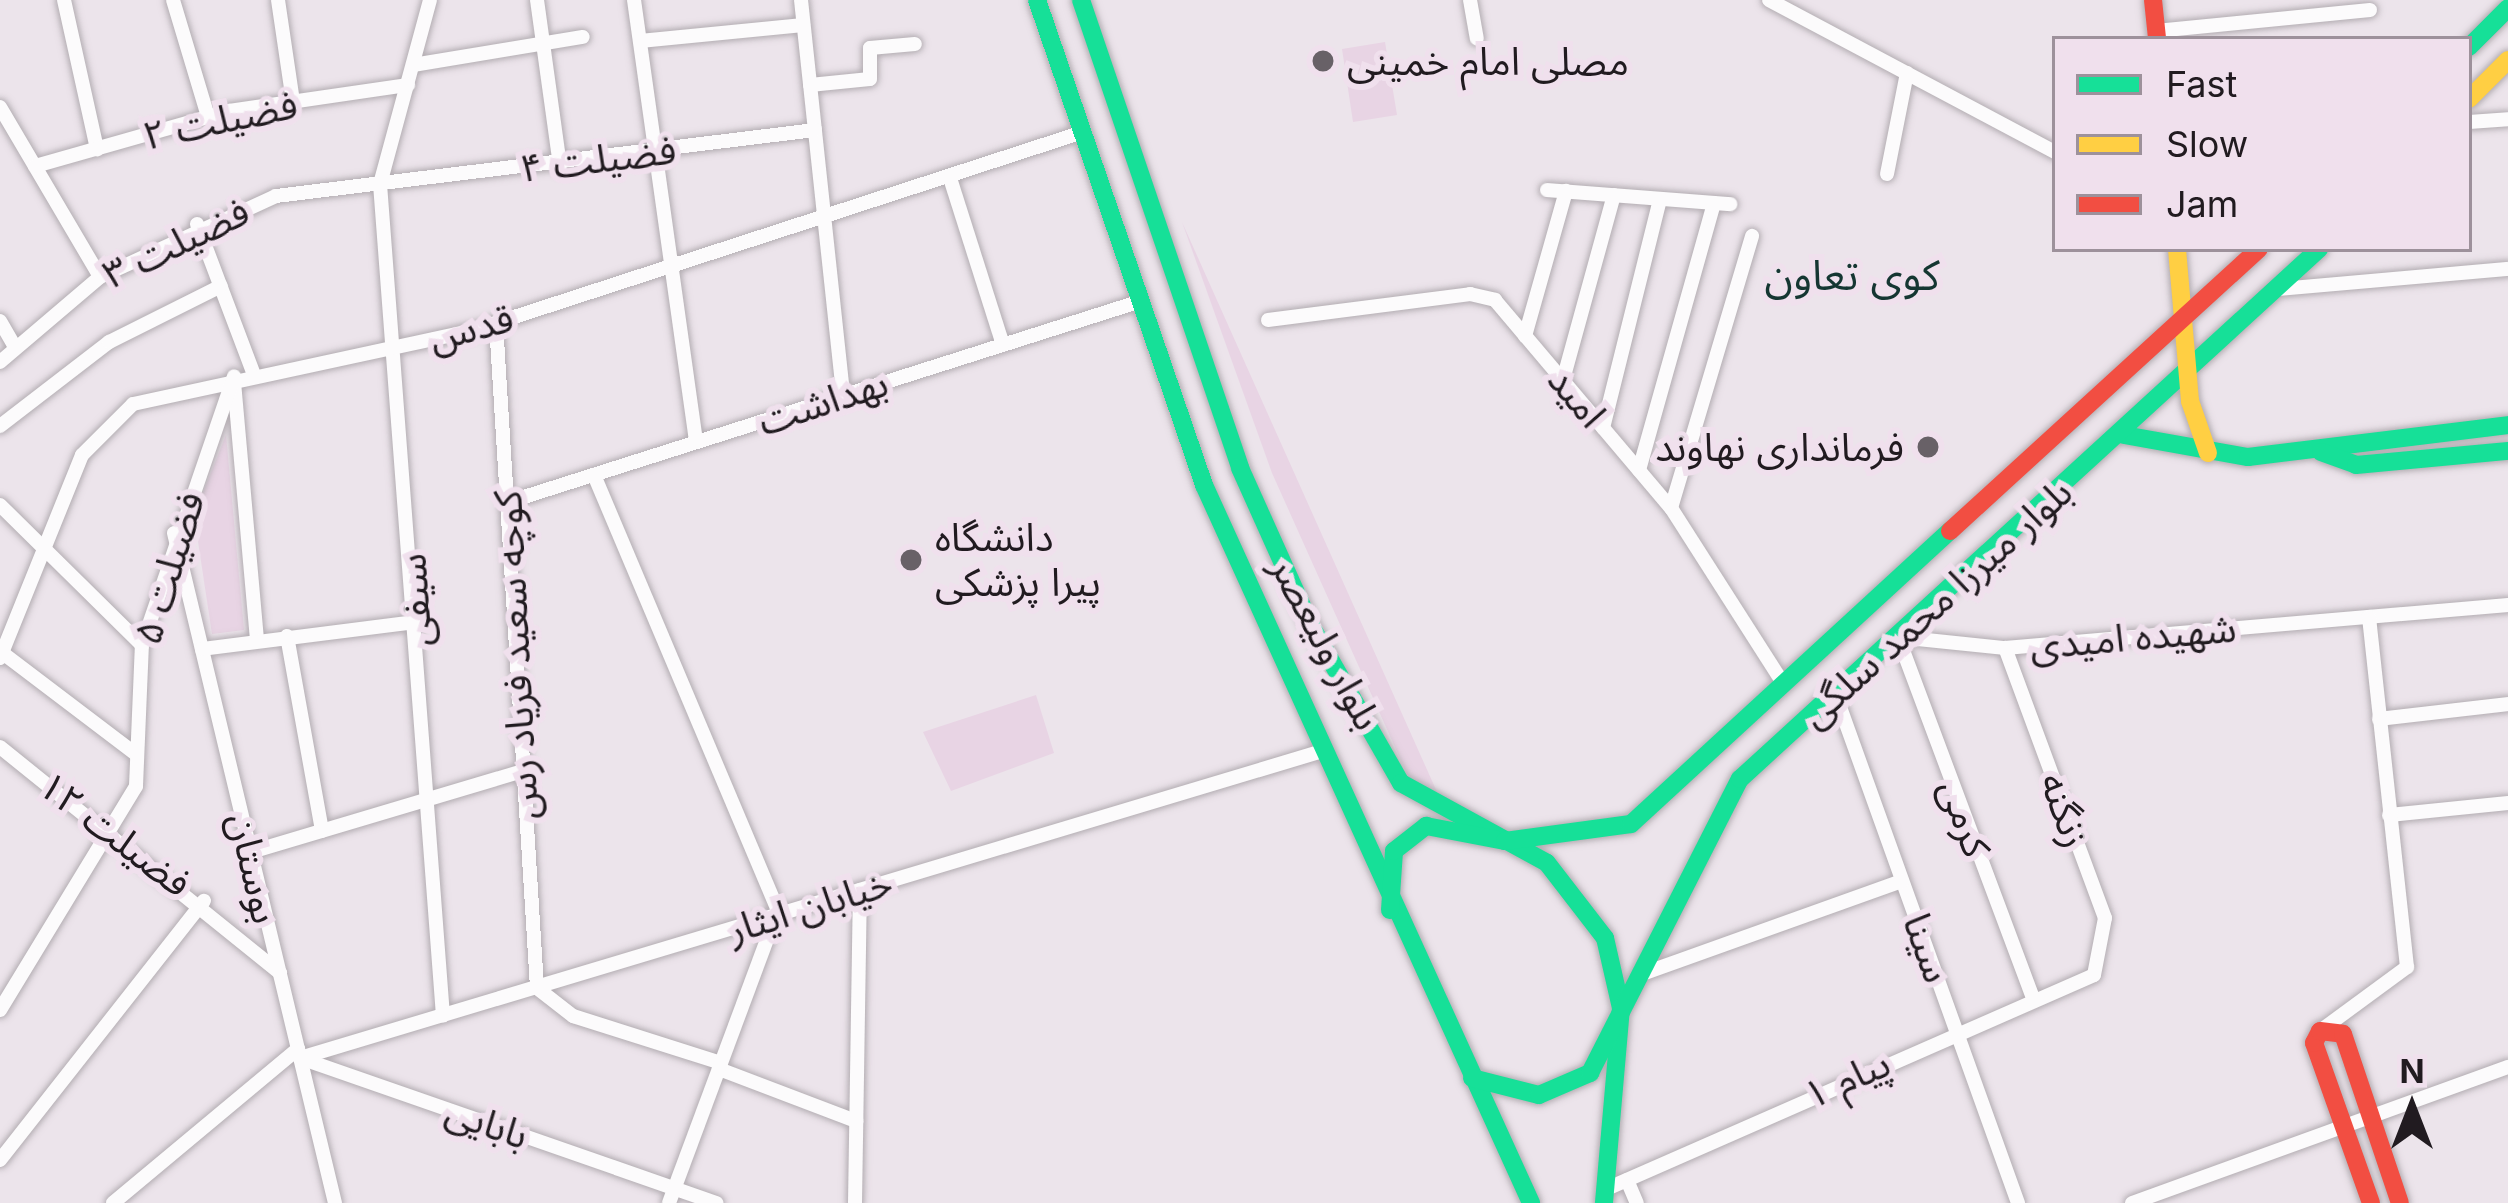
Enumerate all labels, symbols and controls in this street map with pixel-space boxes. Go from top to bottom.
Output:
legend [2052,36,2472,252]
place label: مصلی امام خمینی [1347,38,1629,84]
marker: مصلی امام خمینی [1310,48,1336,74]
text: Fast [2166,62,2237,106]
street label: فضیلت ۲ [139,81,301,159]
text: Slow [2166,122,2248,166]
street label: فضیلت ۴ [517,126,679,192]
text: Jam [2166,182,2238,226]
street label: فضیلت ۳ [95,188,257,298]
district label: کوی تعاون [1764,250,1940,300]
street label: قدس [424,294,518,362]
street label: امید [1538,357,1616,437]
street label: بهداشت [752,359,894,445]
place label: فرمانداری نهاوند [1655,424,1904,470]
marker: فرمانداری نهاوند [1915,434,1941,460]
street label: بلوار میرزا محمد سلگی [1790,469,2082,737]
street label: فضیلت ۵ [124,486,214,650]
street label: کوچه سعید فریاد رس [484,489,548,821]
place label: دانشگاه پیرا پزشکی [935,515,1101,606]
marker: دانشگاه پیرا پزشکی [898,547,924,573]
street label: بلوار ولیعصر [1261,548,1391,738]
street label: سیفی [388,552,442,648]
street label: شهیده امیدی [2028,605,2238,669]
street label: فضیلت ۱۲ [29,761,201,907]
street label: زنگنه [2030,766,2100,854]
street label: کرمی [1929,773,2001,863]
street label: بوستان [219,808,289,928]
street label: خیابان ایثار [722,859,898,953]
street label: سینا [1893,907,1961,989]
street label: پیام ۱ [1797,1039,1897,1119]
north arrow [2352,1047,2472,1167]
text: N [2399,1051,2425,1091]
street label: بابایی [440,1087,534,1159]

